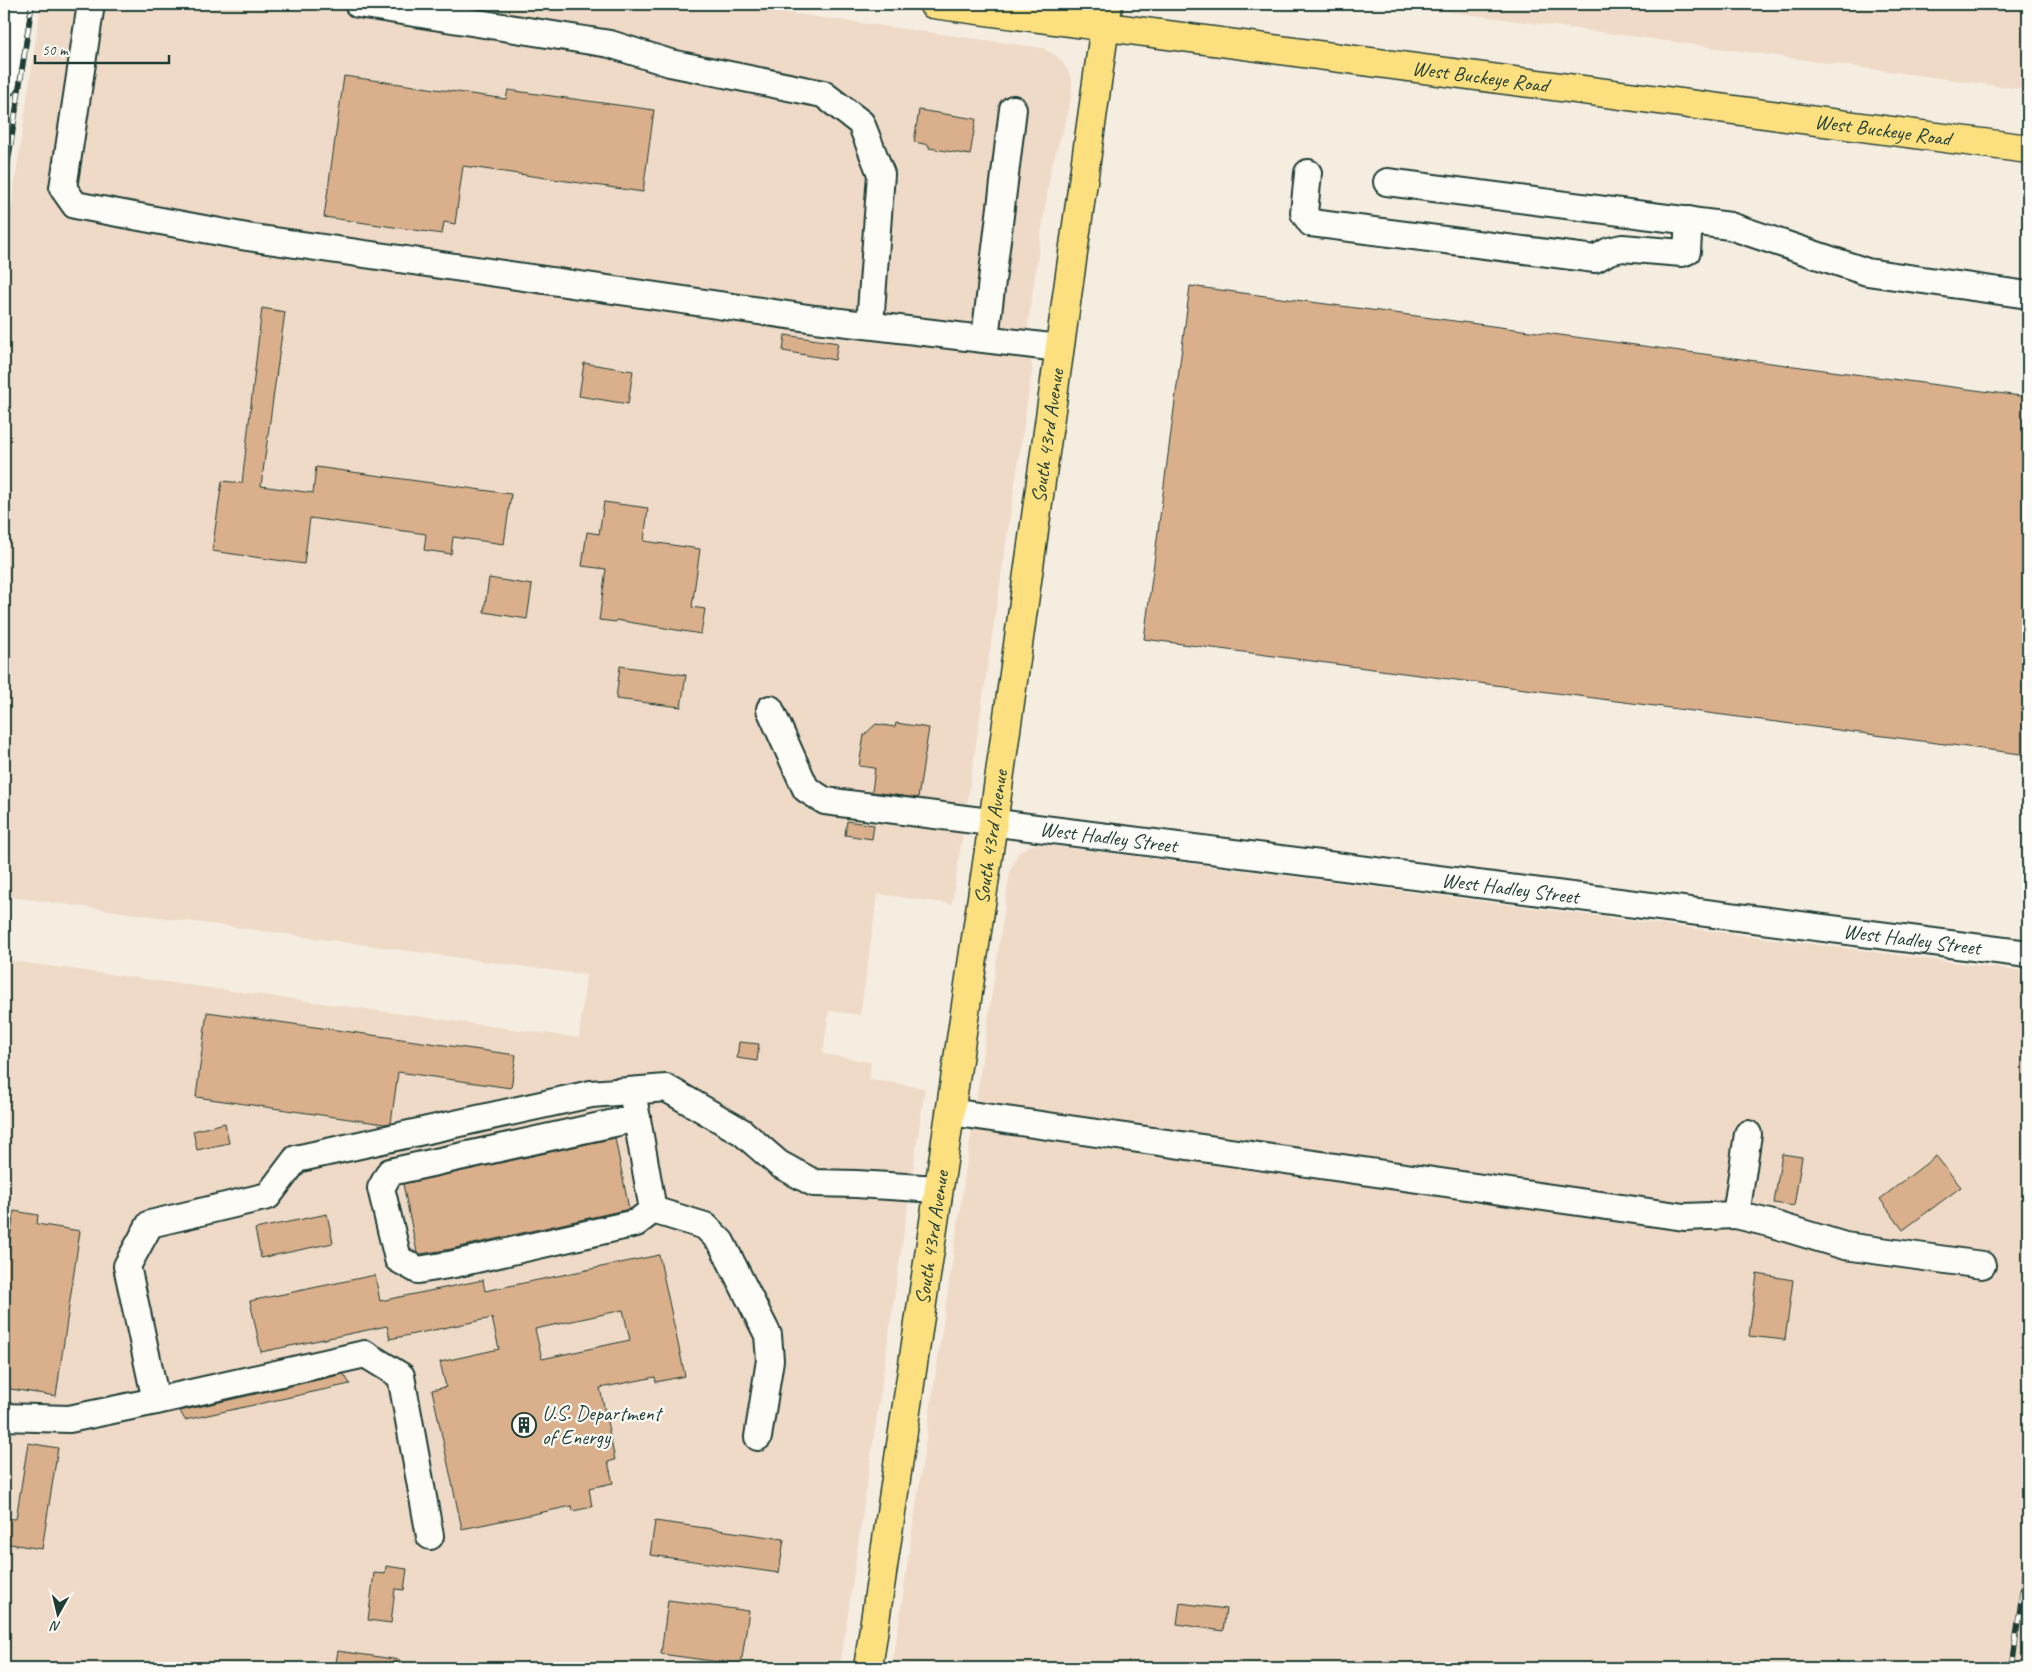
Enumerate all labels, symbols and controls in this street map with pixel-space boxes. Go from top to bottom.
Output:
scale bar [35,32,169,64]
text: 50 m [42,41,69,60]
street label: West Buckeye Road [1411,55,1552,99]
street label: West Buckeye Road [1813,108,1955,152]
street label: South 43rd Avenue [1025,366,1070,505]
street label: South 43rd Avenue [968,767,1013,906]
street label: West Hadley Street [1038,815,1181,859]
street label: West Hadley Street [1440,867,1582,910]
street label: West Hadley Street [1842,918,1984,961]
street label: South 43rd Avenue [909,1168,955,1306]
place label: U.S. Department of Energy [542,1400,664,1450]
building icon: U.S. Department of Energy [511,1412,537,1438]
north arrow [32,1590,82,1640]
text: N [48,1617,62,1635]

